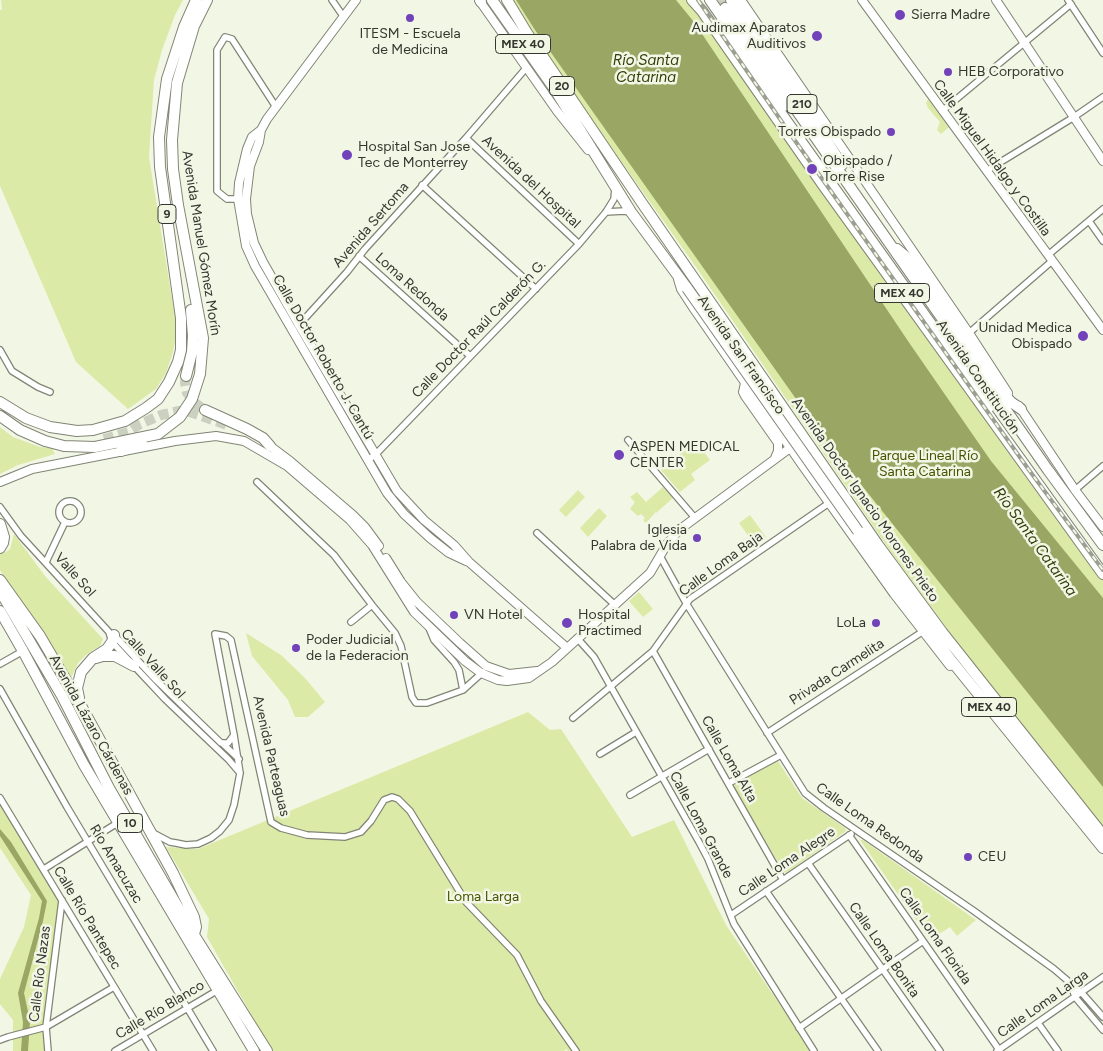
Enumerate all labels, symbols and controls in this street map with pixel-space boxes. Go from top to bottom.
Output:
place label: Sierra Madre [911,7,990,23]
marker: Sierra Madre [893,8,907,22]
marker: ITESM - Escuela de Medicina [404,12,416,24]
place label: Audimax Aparatos Auditivos [691,20,806,52]
place label: ITESM - Escuela de Medicina [359,26,461,58]
marker: Audimax Aparatos Auditivos [810,29,824,43]
road number: MEX 40 [496,34,550,54]
water label: Río Santa Catarina [613,52,679,87]
place label: HEB Corporativo [958,64,1064,80]
marker: HEB Corporativo [942,66,954,78]
road number: 20 [550,76,574,95]
street label: Calle Miguel Hidalgo y Costilla [930,77,1054,239]
road number: 210 [787,95,817,114]
place label: Torres Obispado [778,124,881,140]
marker: Torres Obispado [885,126,897,138]
street label: Avenida del Hospital [478,132,584,232]
place label: Hospital San Jose Tec de Monterrey [358,139,470,172]
marker: Hospital San Jose Tec de Monterrey [340,148,354,162]
street label: Avenida Manuel Gómez Morín [178,149,224,337]
place label: Obispado / Torre Rise [823,153,892,186]
marker: Obispado / Torre Rise [805,162,819,176]
street label: Avenida Sertoma [329,179,413,271]
road number: 9 [158,204,176,223]
street label: Loma Redonda [372,249,452,325]
street label: Calle Doctor Raúl Calderón G. [409,256,549,402]
street label: Calle Doctor Roberto J. Cantú [269,272,377,442]
road number: MEX 40 [874,284,930,302]
street label: Avenida San Francisco [694,292,788,418]
street label: Avenida Constitución [932,317,1024,437]
place label: Unidad Medica Obispado [978,320,1072,352]
marker: Unidad Medica Obispado [1076,329,1090,343]
street label: Avenida Doctor Ignacio Morones Prieto [788,395,942,605]
place label: ASPEN MEDICAL CENTER [630,439,739,472]
marker: ASPEN MEDICAL CENTER [612,448,626,462]
park label: Parque Lineal Río Santa Catarina [872,448,978,481]
water label: Río Santa Catarina [990,484,1080,600]
place label: Iglesia Palabra de Vida [591,522,687,554]
street label: Calle Loma Baja [676,528,766,600]
marker: Iglesia Palabra de Vida [691,532,703,544]
street label: Valle Sol [51,550,99,600]
place label: VN Hotel [464,607,523,623]
place label: Hospital Practimed [578,607,642,640]
marker: VN Hotel [448,609,460,621]
place label: LoLa [836,615,866,631]
marker: Hospital Practimed [560,616,574,630]
marker: LoLa [870,617,882,629]
street label: Calle Valle Sol [117,626,189,702]
place label: Poder Judicial de la Federacion [306,632,409,664]
street label: Privada Carmelita [787,635,887,709]
marker: Poder Judicial de la Federacion [290,642,302,654]
street label: Avenida Lázaro Cárdenas [45,652,137,798]
street label: Avenida Parteaguas [249,694,293,818]
road number: MEX 40 [962,698,1016,716]
street label: Calle Loma Alta [697,713,761,805]
street label: Calle Loma Grande [666,769,736,881]
street label: Calle Loma Redonda [813,779,927,867]
road number: 10 [118,814,142,832]
street label: Río Amacuzac [86,821,146,907]
street label: Calle Loma Alegre [735,823,839,901]
place label: CEU [978,849,1006,865]
marker: CEU [962,851,974,863]
street label: Calle Río Pantepec [50,863,124,973]
street label: Calle Loma Florida [895,884,975,988]
park label: Loma Larga [447,889,519,905]
street label: Calle Loma Bonita [845,899,923,1001]
street label: Calle Río Nazas [26,925,54,1023]
street label: Calle Loma Larga [994,966,1092,1042]
street label: Calle Río Blanco [113,977,207,1043]

